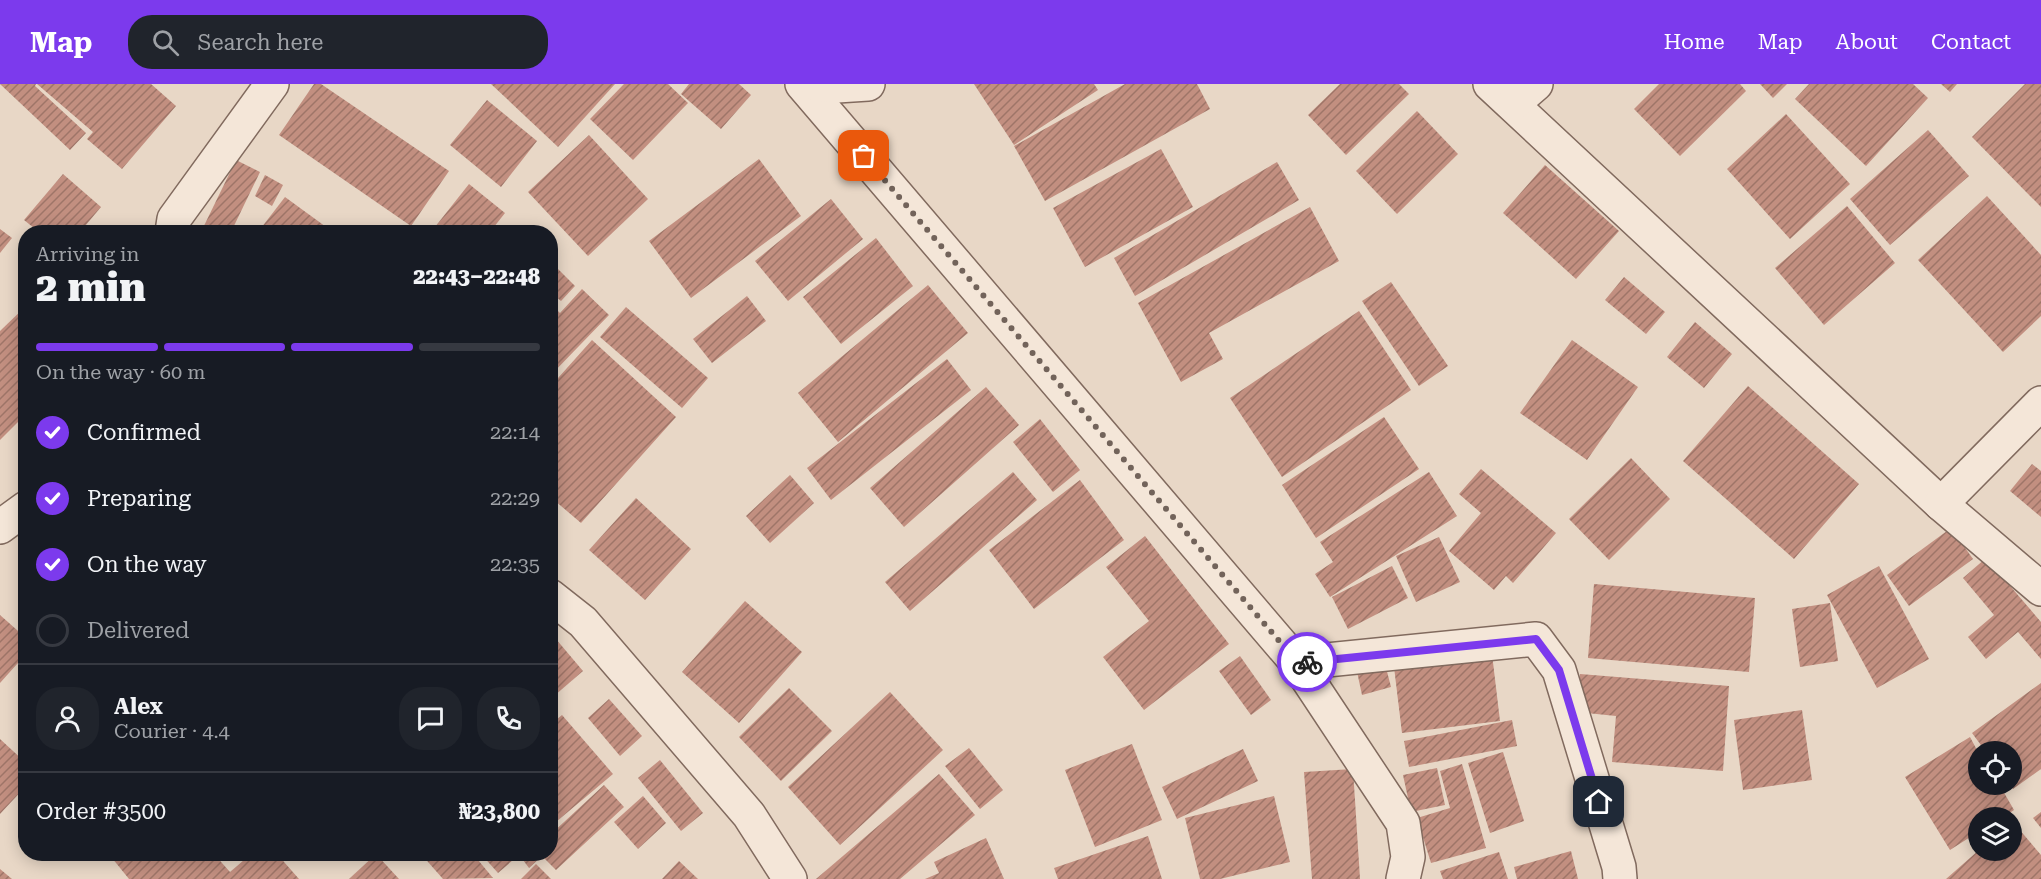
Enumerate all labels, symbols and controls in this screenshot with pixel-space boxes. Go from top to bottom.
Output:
search box [128,15,548,69]
text: Map [30,26,92,59]
icon: search [149,26,182,59]
text: Search here [197,30,323,55]
text: Home [1664,30,1725,54]
text: Map [1758,30,1803,54]
text: About [1836,30,1898,54]
text: Contact [1931,30,2011,54]
pin [838,130,889,181]
icon: bag [847,139,880,172]
text: Arriving in [36,242,139,266]
text: 22:43–22:48 [413,264,540,289]
text: 2 min [36,265,146,311]
text: On the way · 60 m [36,360,206,384]
icon: check [36,416,69,449]
text: Confirmed [87,420,201,445]
text: 22:14 [490,420,540,444]
icon: check [36,482,69,515]
text: Preparing [87,486,191,511]
text: 22:29 [490,486,540,510]
icon: check [36,548,69,581]
text: On the way [87,552,207,577]
text: 22:35 [490,552,540,576]
text: Delivered [87,618,189,643]
courier [1277,632,1337,692]
icon: bike [1291,646,1324,679]
button: person [36,687,99,750]
button: chat [399,687,462,750]
button: phone [477,687,540,750]
text: Alex [114,694,163,719]
text: Courier · 4.4 [114,719,230,743]
map controls [1968,741,2022,861]
button: locate [1968,741,2022,795]
pin [1573,776,1624,827]
icon: home [1582,785,1615,818]
text: Order #3500 [36,799,166,824]
text: ₦23,800 [459,799,540,824]
button: layers [1968,807,2022,861]

